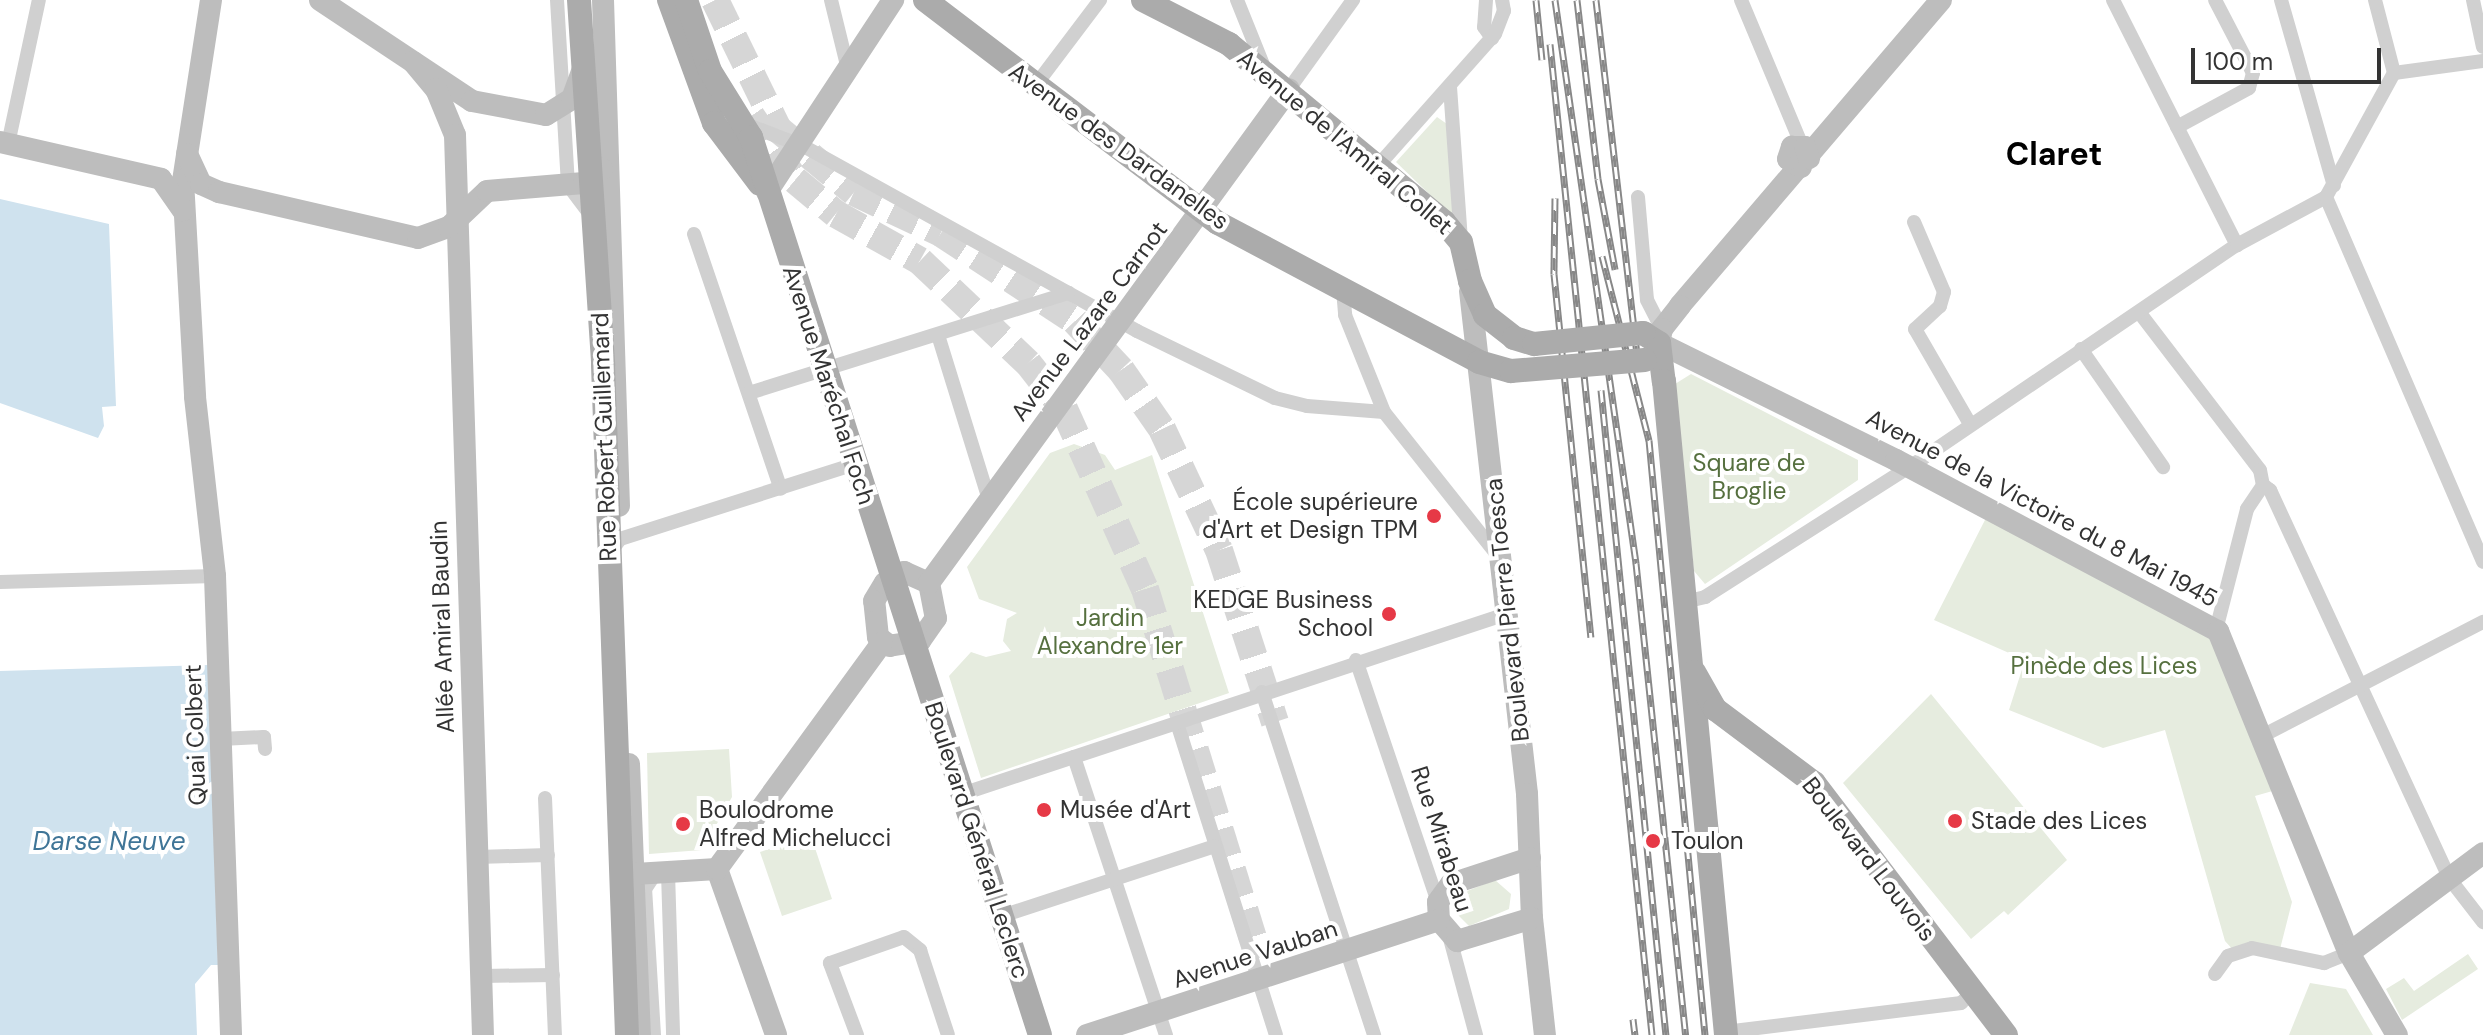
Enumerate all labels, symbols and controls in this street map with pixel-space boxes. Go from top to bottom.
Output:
scale bar [2195,32,2385,82]
street label: Avenue de l'Amiral Collet [1231,43,1459,241]
text: 100 m [2205,46,2273,77]
street label: Avenue des Dardanelles [1003,56,1235,236]
district label: Claret [2006,135,2102,173]
street label: Avenue Lazare Carnot [1005,216,1173,426]
street label: Avenue Maréchal Foch [777,262,881,508]
street label: Rue Robert Guillemard [585,312,623,562]
street label: Avenue de la Victoire du 8 Mai 1945 [1861,403,2223,613]
park label: Square de Broglie [1693,449,1805,505]
street label: Boulevard Pierre Toesca [1479,477,1535,743]
place label: École supérieure d'Art et Design TPM [1202,488,1418,544]
marker: École supérieure d'Art et Design TPM [1425,507,1443,525]
street label: Allée Amiral Baudin [424,520,460,734]
place label: KEDGE Business School [1193,586,1373,642]
park label: Jardin Alexandre 1er [1037,604,1183,660]
marker: KEDGE Business School [1380,605,1398,623]
park label: Pinède des Lices [2010,652,2198,680]
street label: Quai Colbert [178,664,212,806]
street label: Boulevard Général Leclerc [919,698,1035,982]
street label: Rue Mirabeau [1405,763,1479,915]
street label: Boulevard Louvois [1796,771,1942,947]
place label: Boulodrome Alfred Michelucci [699,796,891,852]
place label: Musée d'Art [1060,796,1191,824]
marker: Musée d'Art [1035,801,1053,819]
place label: Stade des Lices [1971,807,2147,835]
marker: Stade des Lices [1946,812,1964,830]
marker: Boulodrome Alfred Michelucci [674,815,692,833]
water label: Darse Neuve [33,826,185,858]
place label: Toulon [1671,827,1744,855]
marker: Toulon [1642,830,1664,852]
street label: Avenue Vauban [1169,914,1341,994]

